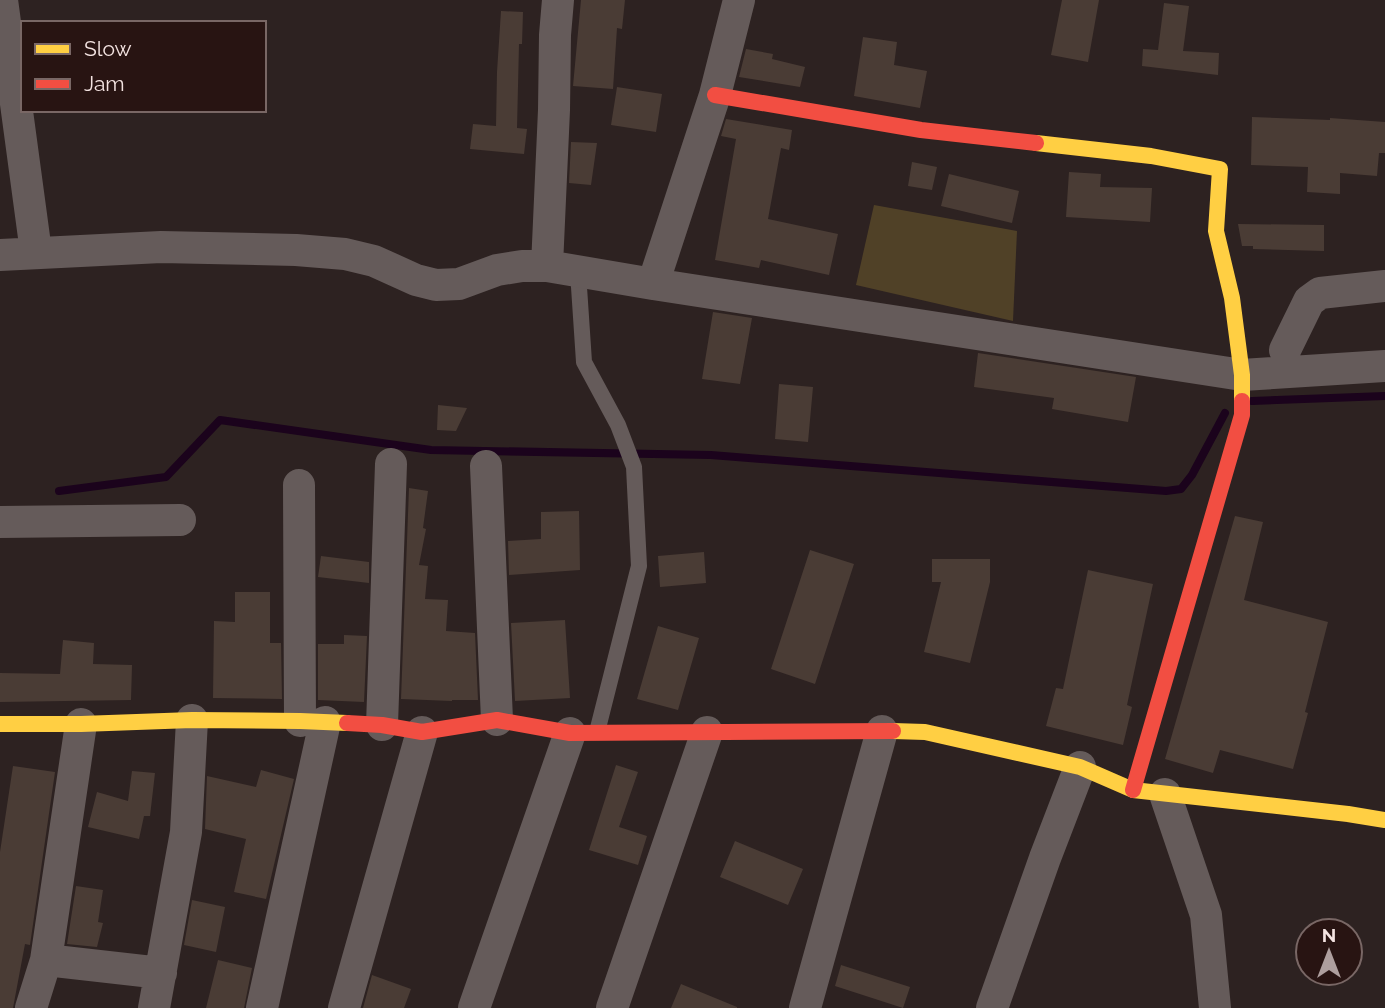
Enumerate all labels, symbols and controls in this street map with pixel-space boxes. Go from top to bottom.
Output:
legend [21,21,266,112]
text: Slow [84,36,132,61]
text: Jam [84,71,125,96]
north arrow [1294,917,1364,987]
text: N [1322,924,1336,946]

